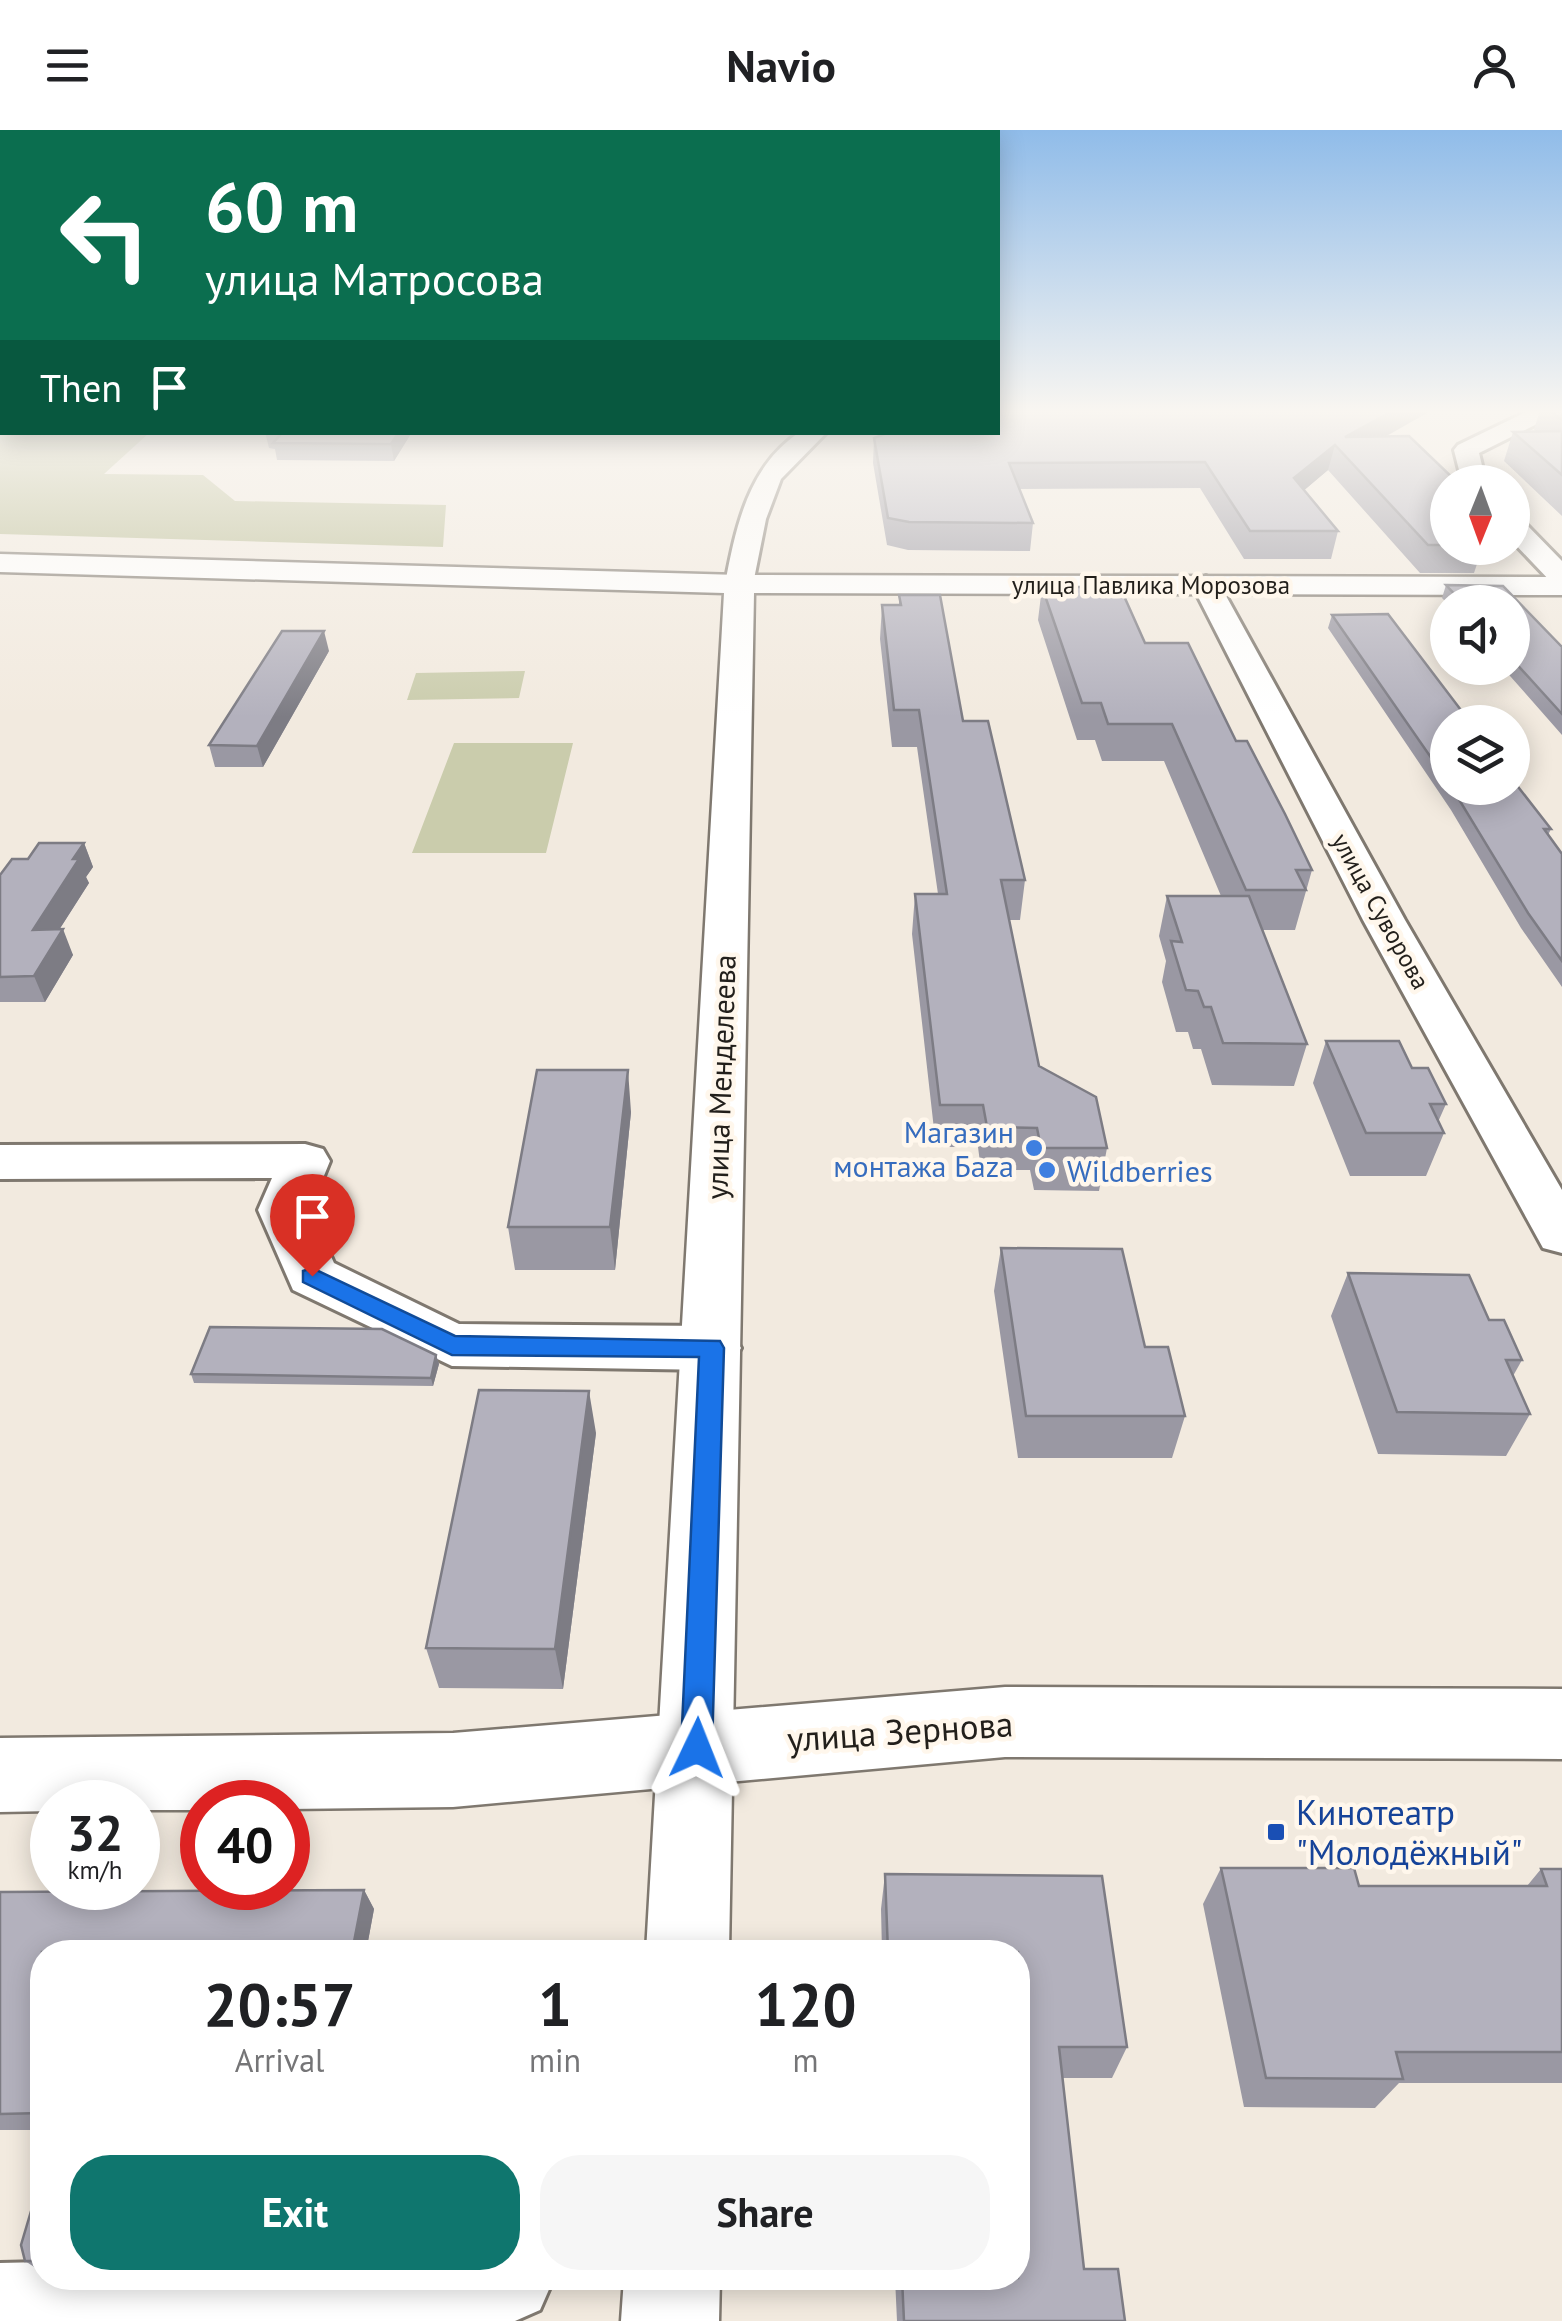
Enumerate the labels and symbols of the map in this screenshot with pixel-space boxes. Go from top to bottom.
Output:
north arrow [1430,465,1530,565]
street label: улица Павлика Морозова [1012,569,1290,601]
street label: улица Суворова [1325,827,1437,995]
street label: улица Менделеева [696,954,744,1200]
place label: Магазин монтажа Баzа [833,1112,1014,1185]
marker: Магазин монтажа Баzа [1023,1137,1045,1159]
place label: Wildberries [1067,1151,1213,1190]
marker: Wildberries [1036,1159,1058,1181]
pin [270,1174,355,1277]
position arrow [645,1696,749,1800]
street label: улица Зернова [785,1700,1015,1762]
speed limit sign: 40 [180,1780,310,1910]
place label: Кинотеатр "Молодёжный" [1296,1789,1523,1875]
marker: Кинотеатр "Молодёжный" [1265,1821,1287,1843]

